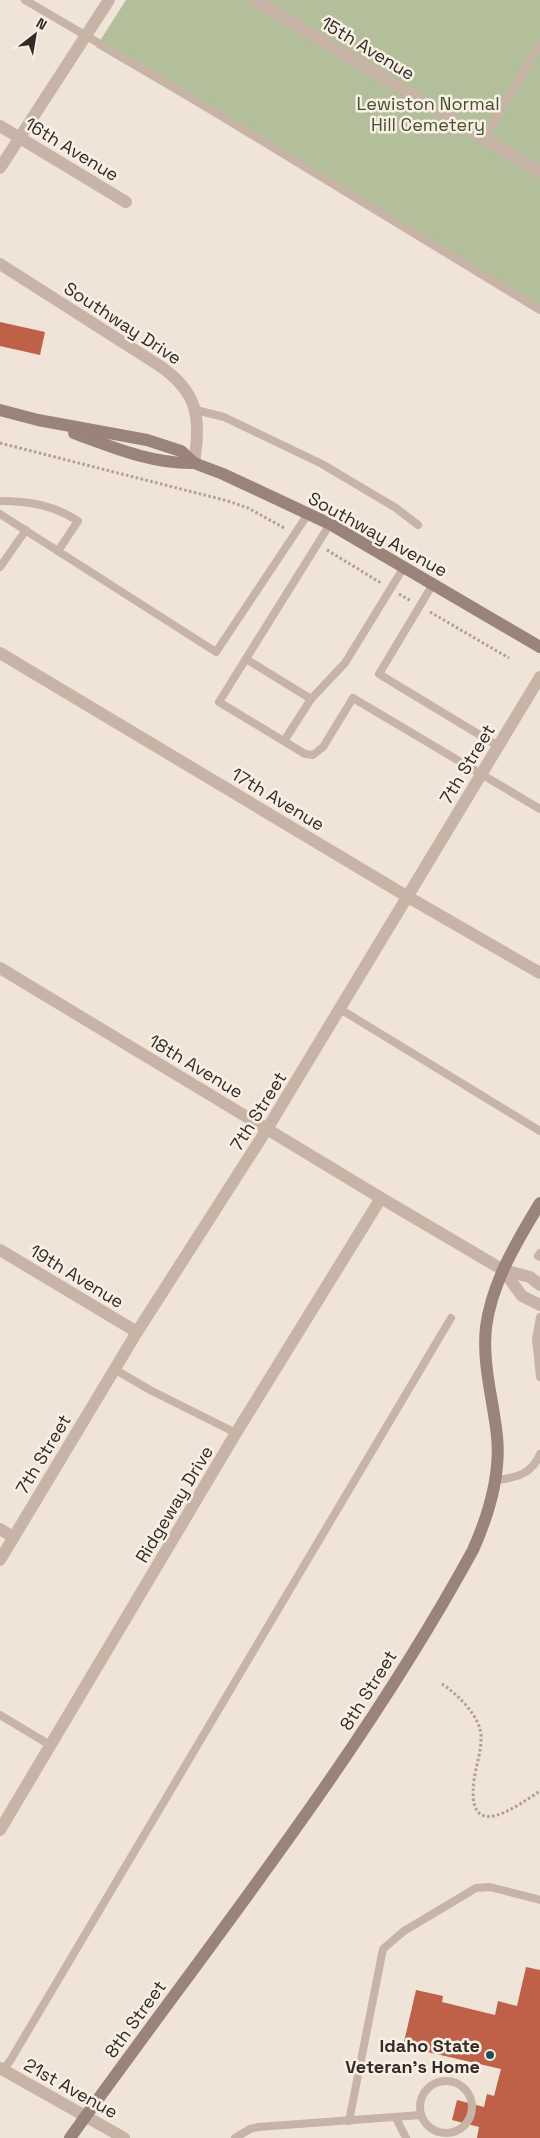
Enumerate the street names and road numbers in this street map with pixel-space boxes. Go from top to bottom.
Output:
street label: 15th Avenue [317,11,419,85]
street label: 16th Avenue [21,112,123,186]
street label: Southway Drive [60,276,186,370]
street label: Southway Avenue [304,486,452,582]
street label: 7th Street [434,720,500,808]
street label: 17th Avenue [227,762,329,836]
street label: 18th Avenue [145,1029,247,1103]
street label: 7th Street [225,1067,291,1155]
street label: 19th Avenue [26,1239,128,1313]
street label: 7th Street [10,1410,76,1498]
street label: Ridgeway Drive [130,1441,218,1567]
street label: 8th Street [334,1646,402,1734]
street label: 8th Street [99,1976,171,2062]
street label: 21st Avenue [20,2053,122,2123]

